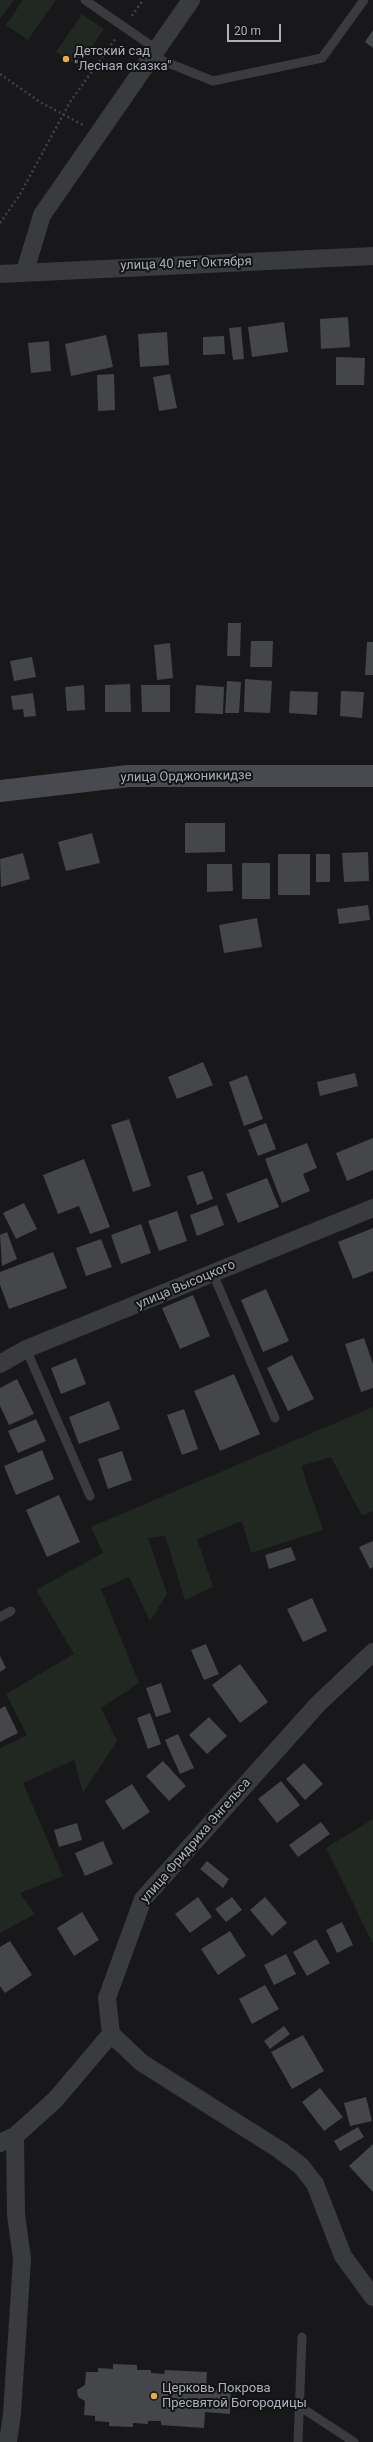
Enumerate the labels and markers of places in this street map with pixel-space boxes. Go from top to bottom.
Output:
place label: Детский сад "Лесная сказка" [74,44,171,75]
marker: Детский сад "Лесная сказка" [61,54,71,64]
place label: Церковь Покрова Пресвятой Богородицы [162,2381,307,2412]
marker: Церковь Покрова Пресвятой Богородицы [149,2391,159,2401]

